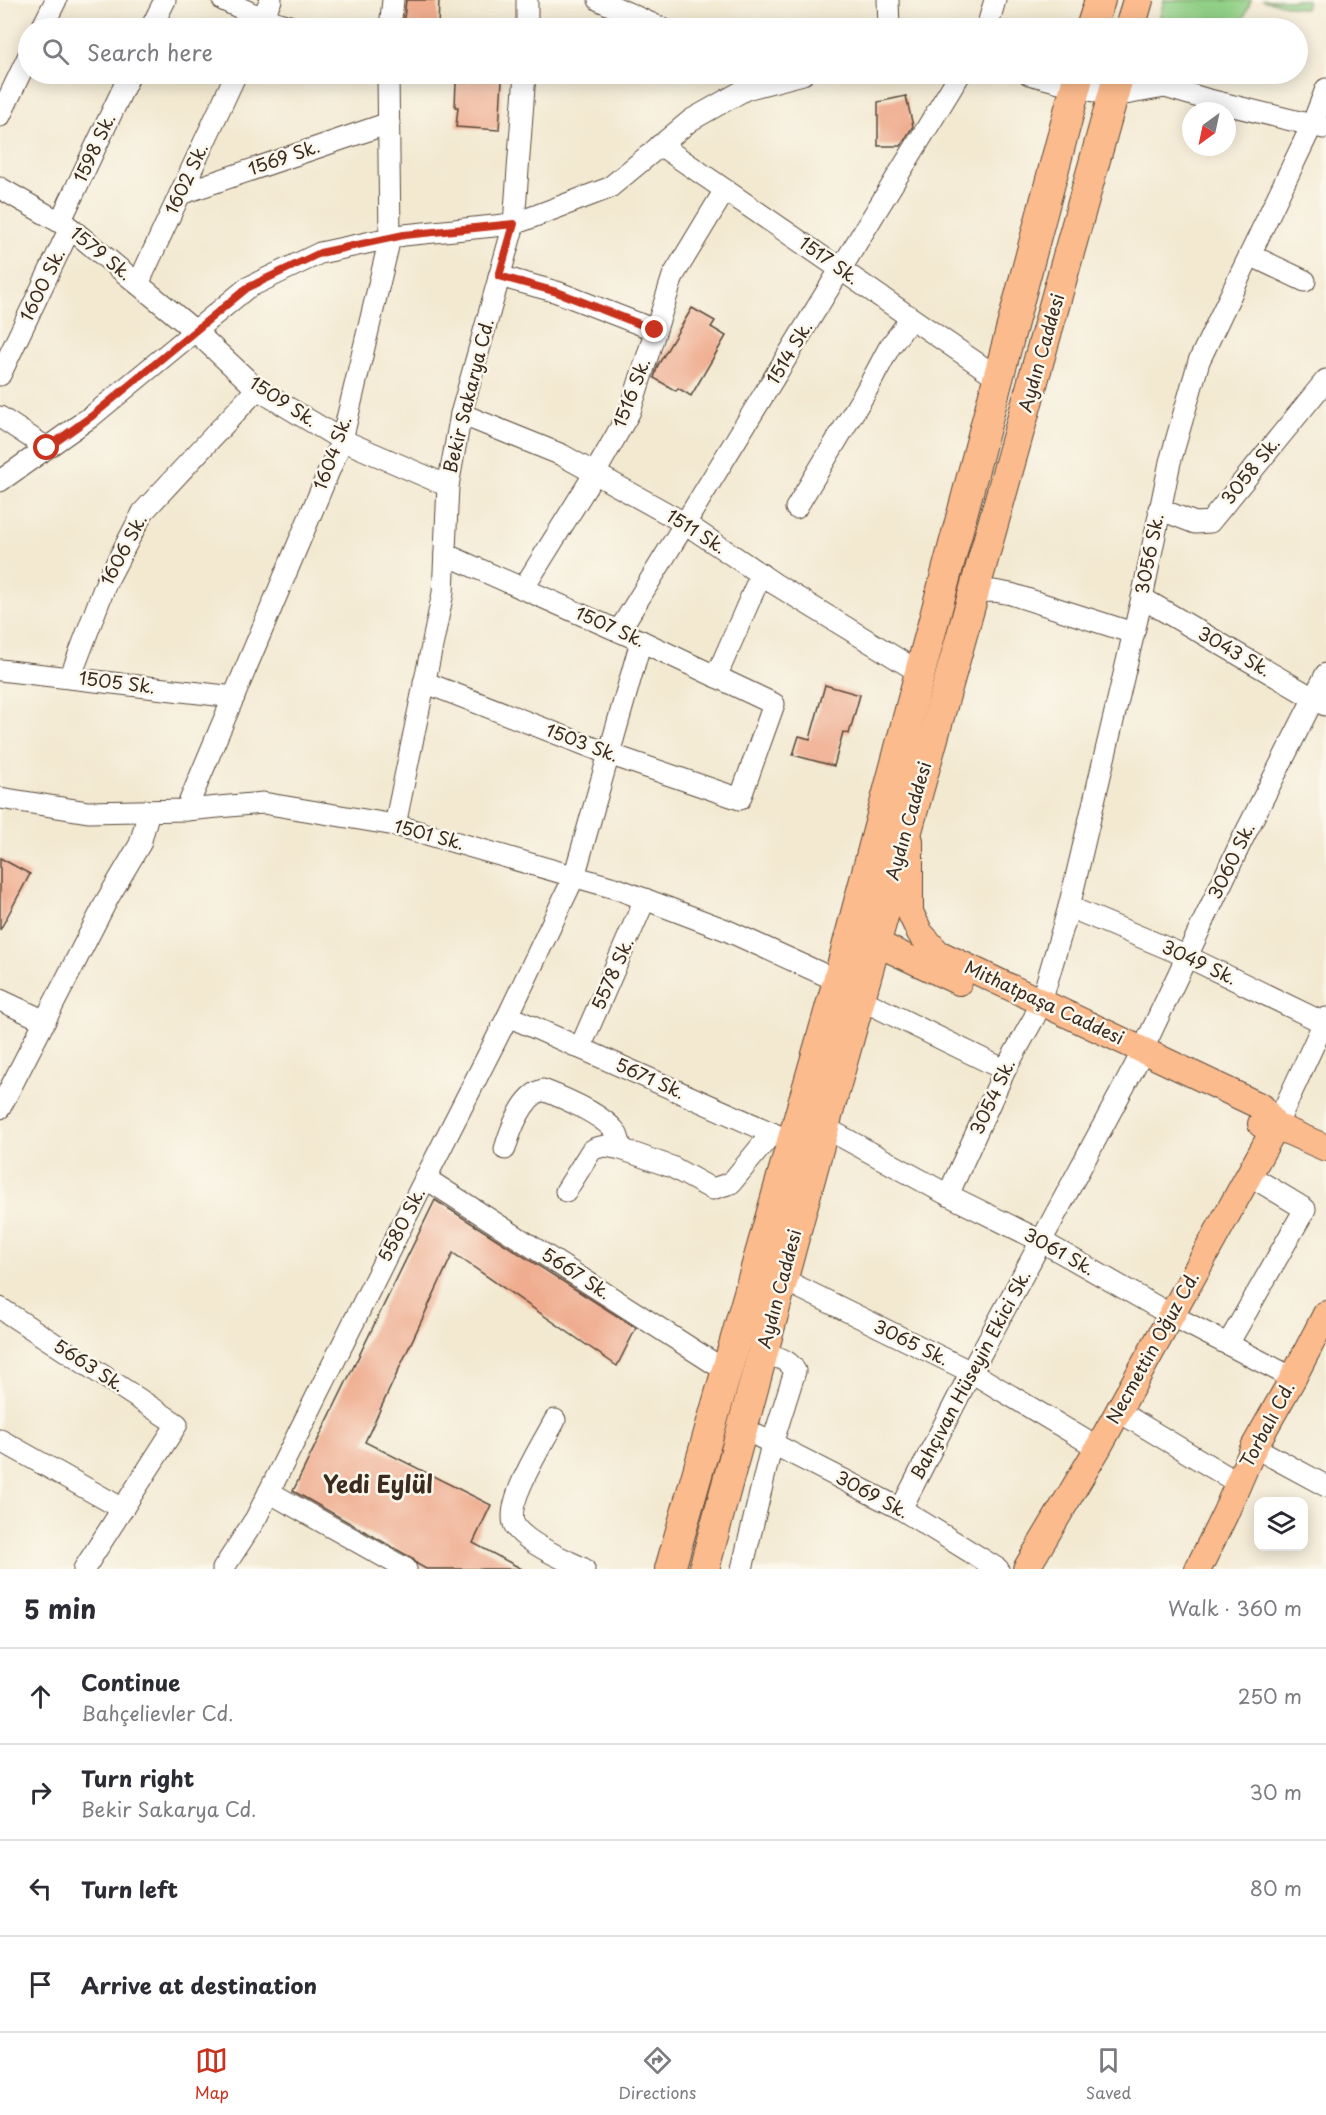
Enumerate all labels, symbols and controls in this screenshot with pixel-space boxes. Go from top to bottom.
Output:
search box [18,18,1308,84]
icon: search [39,35,72,68]
text: Search here [87,35,213,68]
north arrow [1182,102,1236,156]
street label: 1598 Sk. [66,108,121,186]
street label: 1569 Sk. [244,132,323,181]
street label: 1602 Sk. [157,138,214,219]
street label: 1579 Sk. [65,219,139,286]
street label: 1517 Sk. [794,229,866,290]
street label: 1600 Sk. [12,243,71,325]
street label: Aydın Caddesi [1011,290,1070,415]
street label: 1514 Sk. [759,315,818,389]
street label: Bekir Sakarya Cd. [435,316,500,476]
route end [641,316,667,342]
street label: 1516 Sk. [605,354,656,431]
street label: 1509 Sk. [245,369,323,433]
street label: 1604 Sk. [306,412,357,493]
street label: 3058 Sk. [1214,430,1286,510]
route start [33,434,59,460]
street label: 1511 Sk. [662,502,732,560]
street label: 1606 Sk. [93,509,153,590]
street label: 3056 Sk. [1127,511,1170,596]
street label: 1507 Sk. [571,598,650,653]
street label: 3043 Sk. [1193,619,1277,683]
street label: 1505 Sk. [78,663,157,700]
street label: 1503 Sk. [542,715,623,768]
street label: Aydın Caddesi [878,758,937,883]
street label: 1501 Sk. [391,811,468,856]
street label: 3060 Sk. [1200,817,1261,903]
street label: 5578 Sk. [584,933,640,1014]
street label: 3049 Sk. [1158,933,1242,991]
street label: Mithatpaşa Caddesi [960,953,1129,1051]
street label: 5671 Sk. [612,1050,690,1105]
street label: 3054 Sk. [962,1054,1021,1139]
street label: 5580 Sk. [370,1182,431,1266]
street label: 3061 Sk. [1019,1220,1100,1281]
street label: Aydın Caddesi [750,1226,807,1351]
street label: 5667 Sk. [537,1240,617,1305]
street label: Bahçıvan Hüseyin Ekici Sk. [903,1264,1037,1484]
street label: Necmettin Oğuz Cd. [1099,1266,1205,1428]
street label: 3065 Sk. [869,1312,954,1371]
street label: 5663 Sk. [49,1332,131,1398]
street label: Torbalı Cd. [1233,1377,1301,1472]
street label: 3069 Sk. [831,1463,914,1524]
district label: Yedi Eylül [323,1465,433,1501]
map controls [1254,1497,1308,1551]
button: layers [1254,1497,1308,1551]
text: 5 min [24,1589,96,1628]
text: Walk · 360 m [1168,1593,1302,1623]
text: Continue [81,1665,180,1698]
icon: ahead [24,1680,57,1713]
text: 250 m [1238,1681,1302,1711]
text: Bahçelievler Cd. [81,1698,233,1728]
text: Turn right [81,1761,194,1794]
icon: right [24,1776,57,1809]
text: 30 m [1249,1777,1302,1807]
text: Bekir Sakarya Cd. [81,1794,257,1824]
icon: left [24,1872,57,1905]
text: Turn left [81,1872,178,1905]
text: 80 m [1250,1873,1302,1903]
icon: arrive [24,1968,57,2001]
text: Arrive at destination [81,1968,317,2001]
tab: Map [195,2044,229,2104]
tab: Directions [618,2044,696,2104]
tab: Saved [1086,2044,1131,2104]

